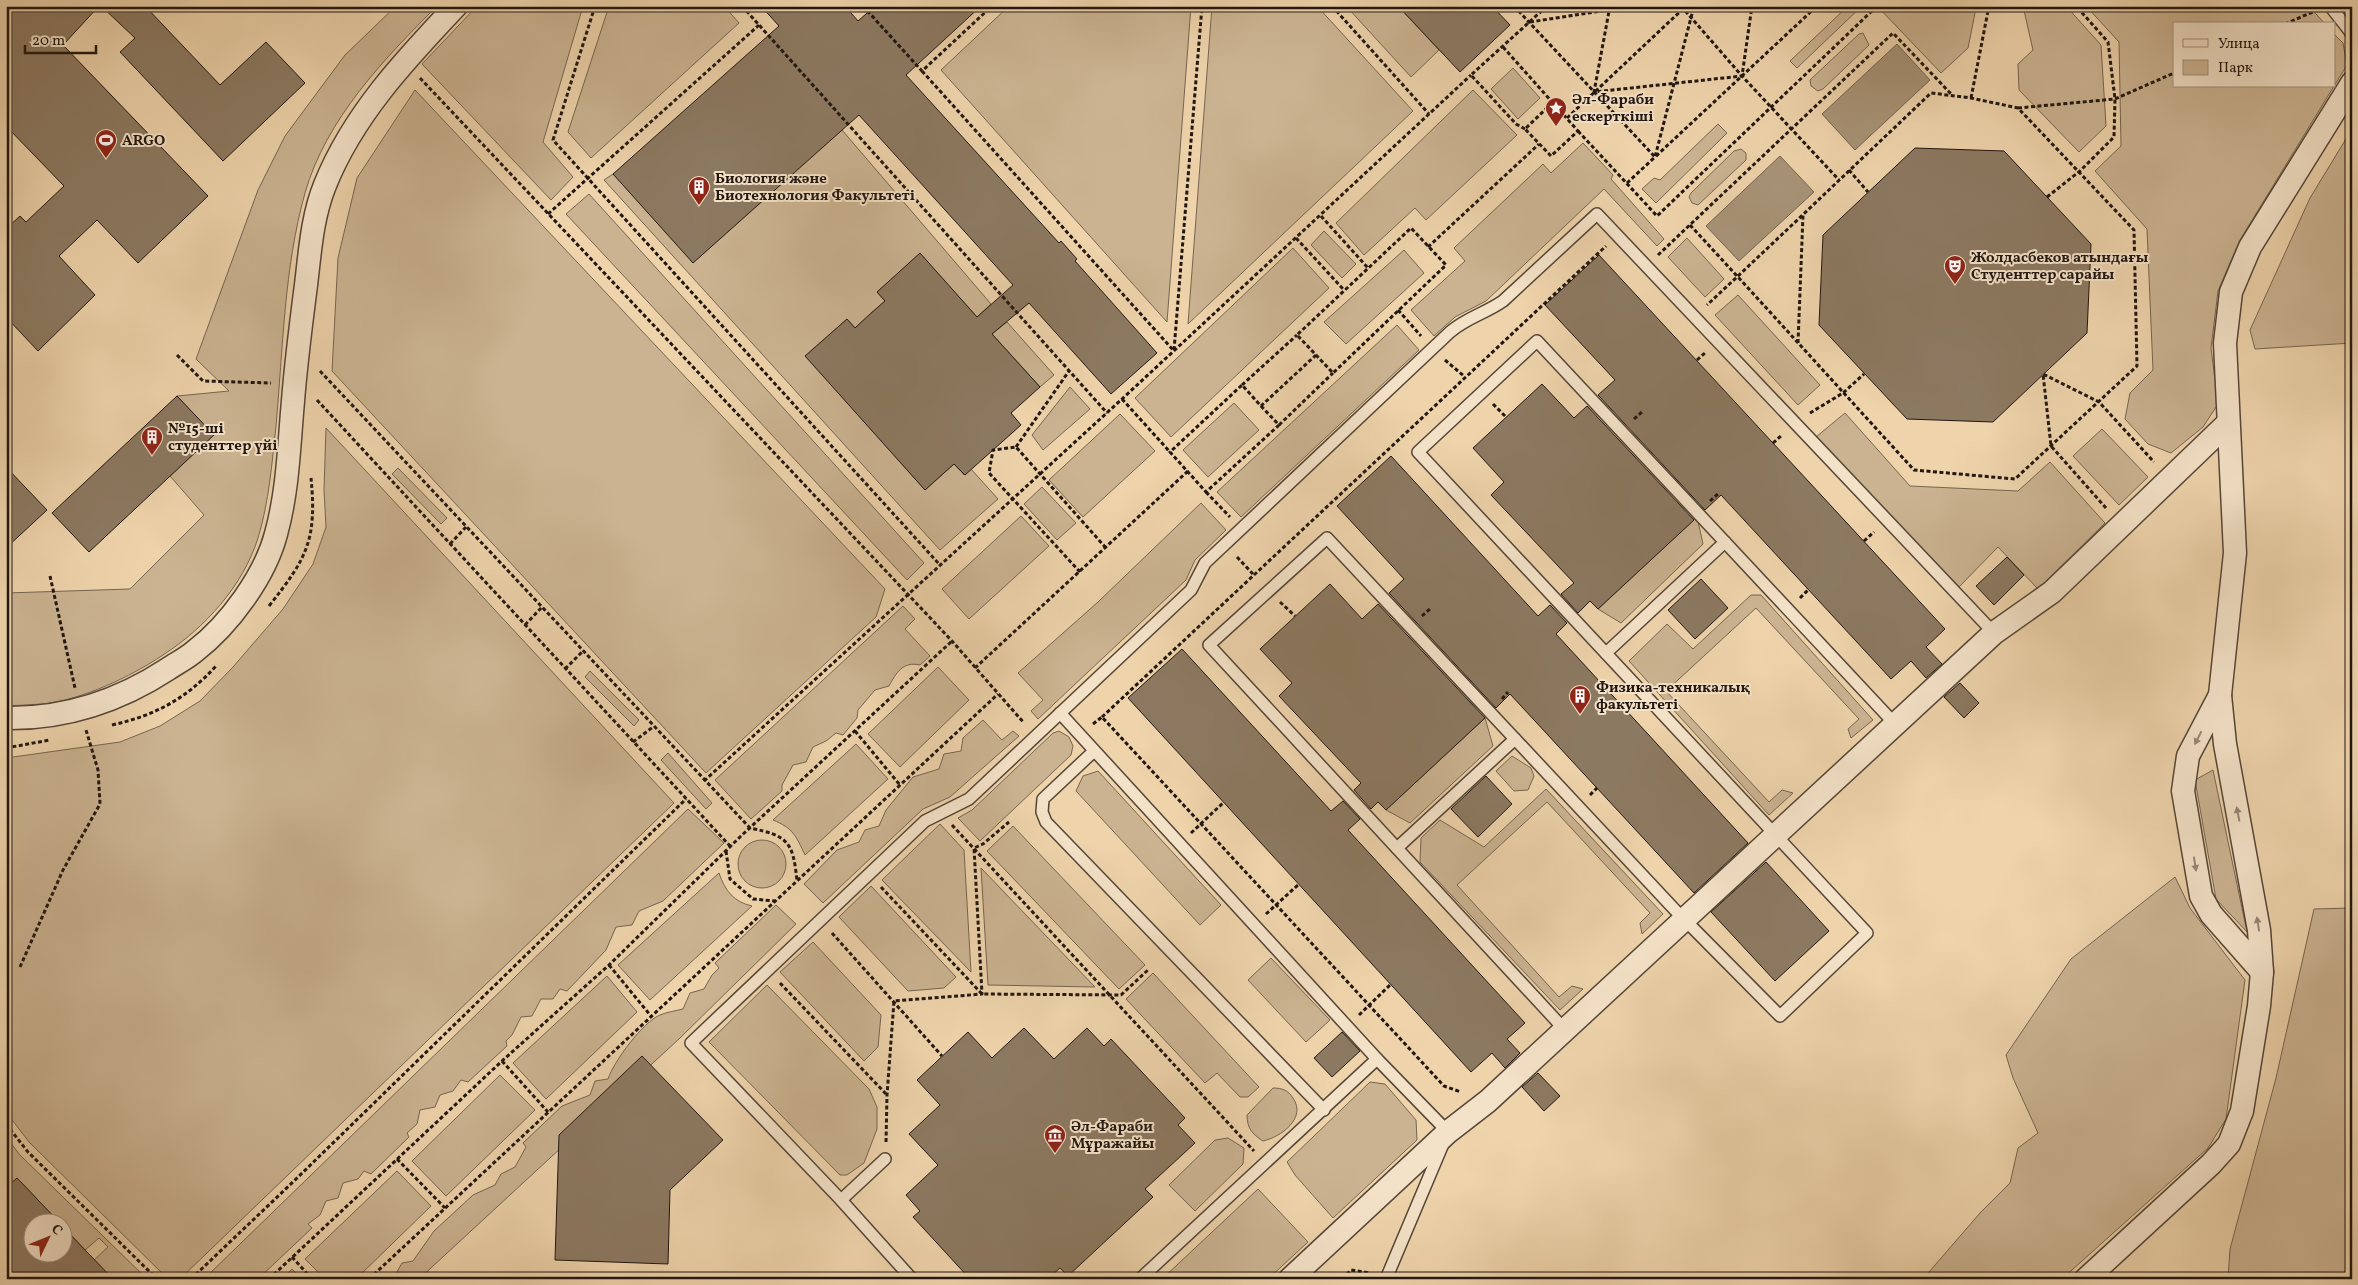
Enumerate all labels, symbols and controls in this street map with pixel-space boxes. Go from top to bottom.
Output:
scale bar [25,22,96,54]
legend [2173,22,2336,88]
text: 20 m [32,31,65,52]
text: Улица [2218,34,2260,55]
text: Парк [2218,58,2253,79]
place label: Әл-Фараби ескерткіші [1572,90,1654,128]
place icon: Әл-Фараби ескерткіші [1544,96,1568,127]
sports icon: ARGO [94,128,118,159]
place label: ARGO [122,131,165,152]
place label: Биология және Биотехнология Факультеті [715,169,915,207]
building icon: Биология және Биотехнология Факультеті [687,175,711,206]
place label: Жолдасбеков атындағы Студенттер сарайы [1971,248,2149,286]
theatre icon: Жолдасбеков атындағы Студенттер сарайы [1943,254,1967,285]
place label: №15-ші студенттер үйі [168,419,278,457]
building icon: №15-ші студенттер үйі [140,425,164,456]
place label: Физика-техникалық факультеті [1596,678,1751,716]
building icon: Физика-техникалық факультеті [1568,684,1592,715]
one-way arrow [2194,731,2202,745]
one-way arrow [2234,806,2242,821]
one-way arrow [2192,856,2200,872]
one-way arrow [2254,915,2262,931]
place label: Әл-Фараби Мұражайы [1071,1117,1155,1155]
museum icon: Әл-Фараби Мұражайы [1043,1123,1067,1154]
north arrow [22,1212,72,1262]
text: С [46,1220,66,1240]

